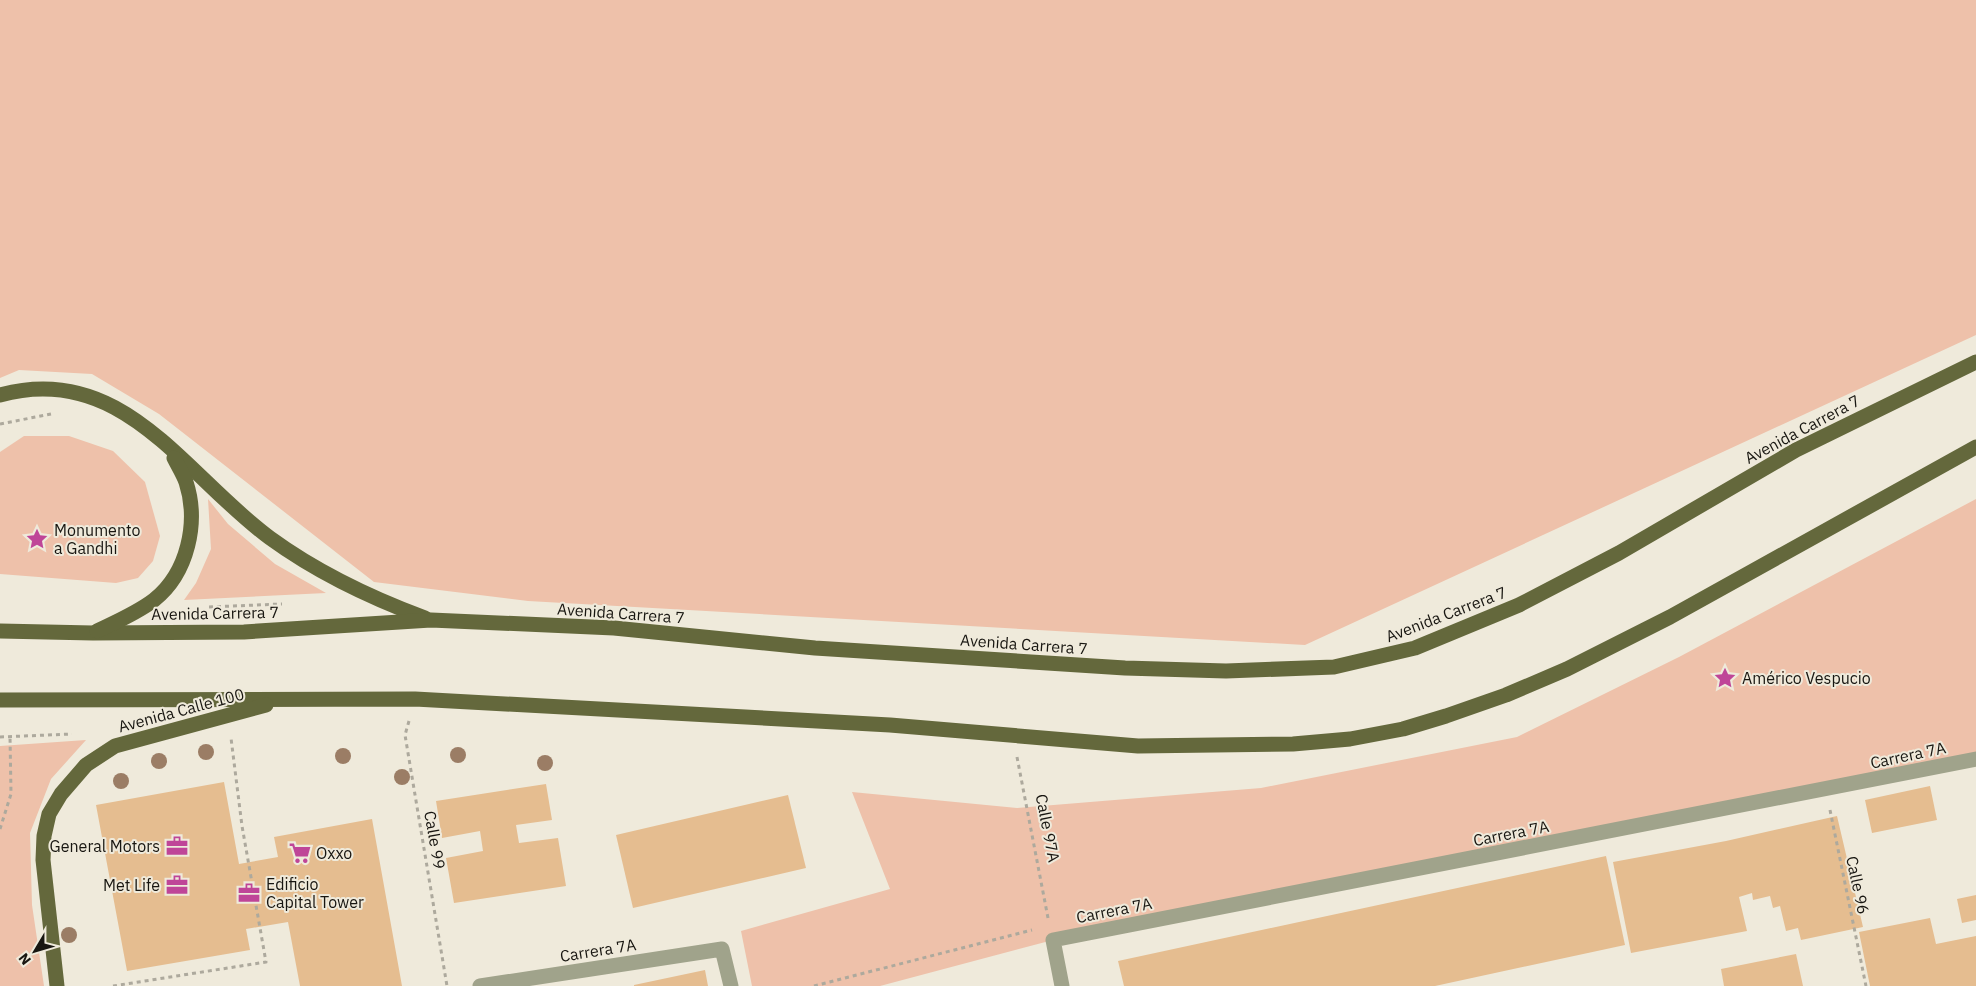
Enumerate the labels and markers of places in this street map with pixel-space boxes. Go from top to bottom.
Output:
place label: Monumento a Gandhi [54,520,141,558]
place icon: Monumento a Gandhi [24,526,50,552]
place icon: Américo Vespucio [1712,665,1738,691]
place label: Américo Vespucio [1742,668,1871,688]
office icon: General Motors [164,833,190,859]
place label: General Motors [50,836,160,856]
supermarket icon: Oxxo [287,840,313,866]
place label: Oxxo [316,843,352,863]
office icon: Met Life [164,872,190,898]
place label: Edificio Capital Tower [266,874,364,912]
place label: Met Life [103,875,160,895]
office icon: Edificio Capital Tower [236,880,262,906]

